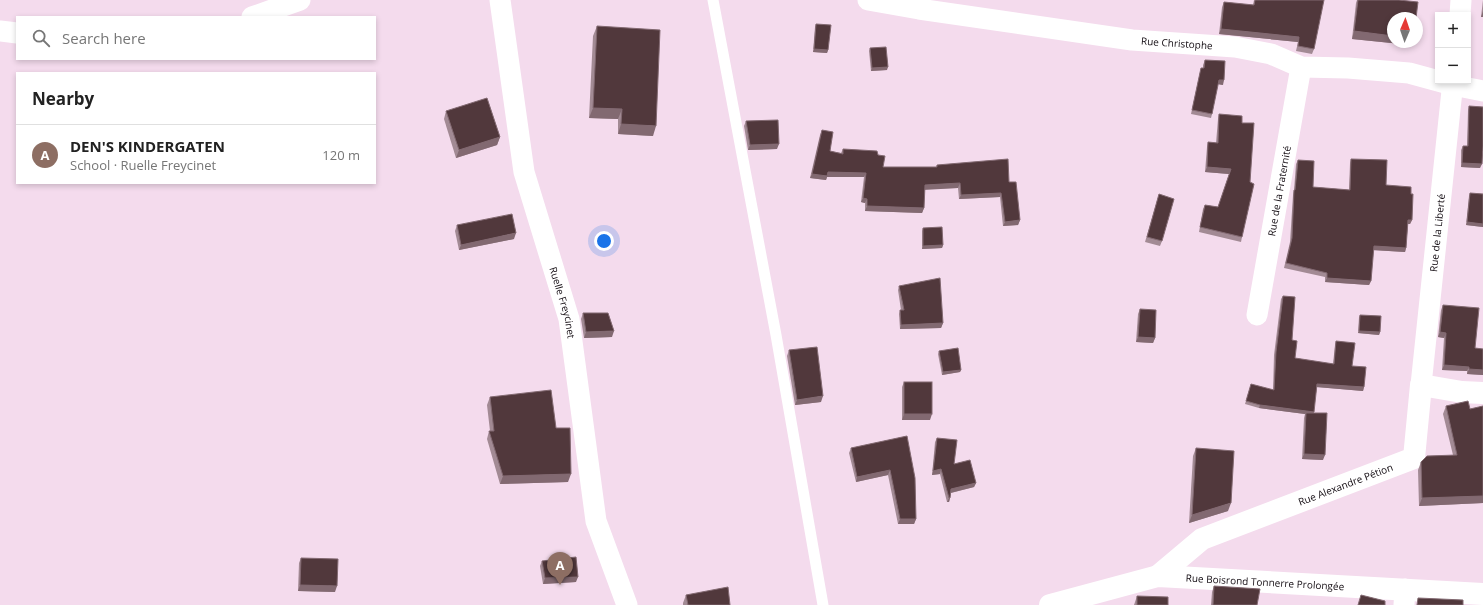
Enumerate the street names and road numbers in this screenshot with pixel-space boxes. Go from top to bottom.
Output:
street label: Rue Christophe [1141,34,1214,52]
street label: Rue de la Fraternité [1264,144,1294,237]
street label: Rue de la Liberté [1426,193,1448,273]
street label: Ruelle Freycinet [546,265,579,340]
street label: Rue Alexandre Pétion [1296,460,1395,509]
street label: Rue Boisrond Tonnerre Prolongée [1185,571,1345,593]

